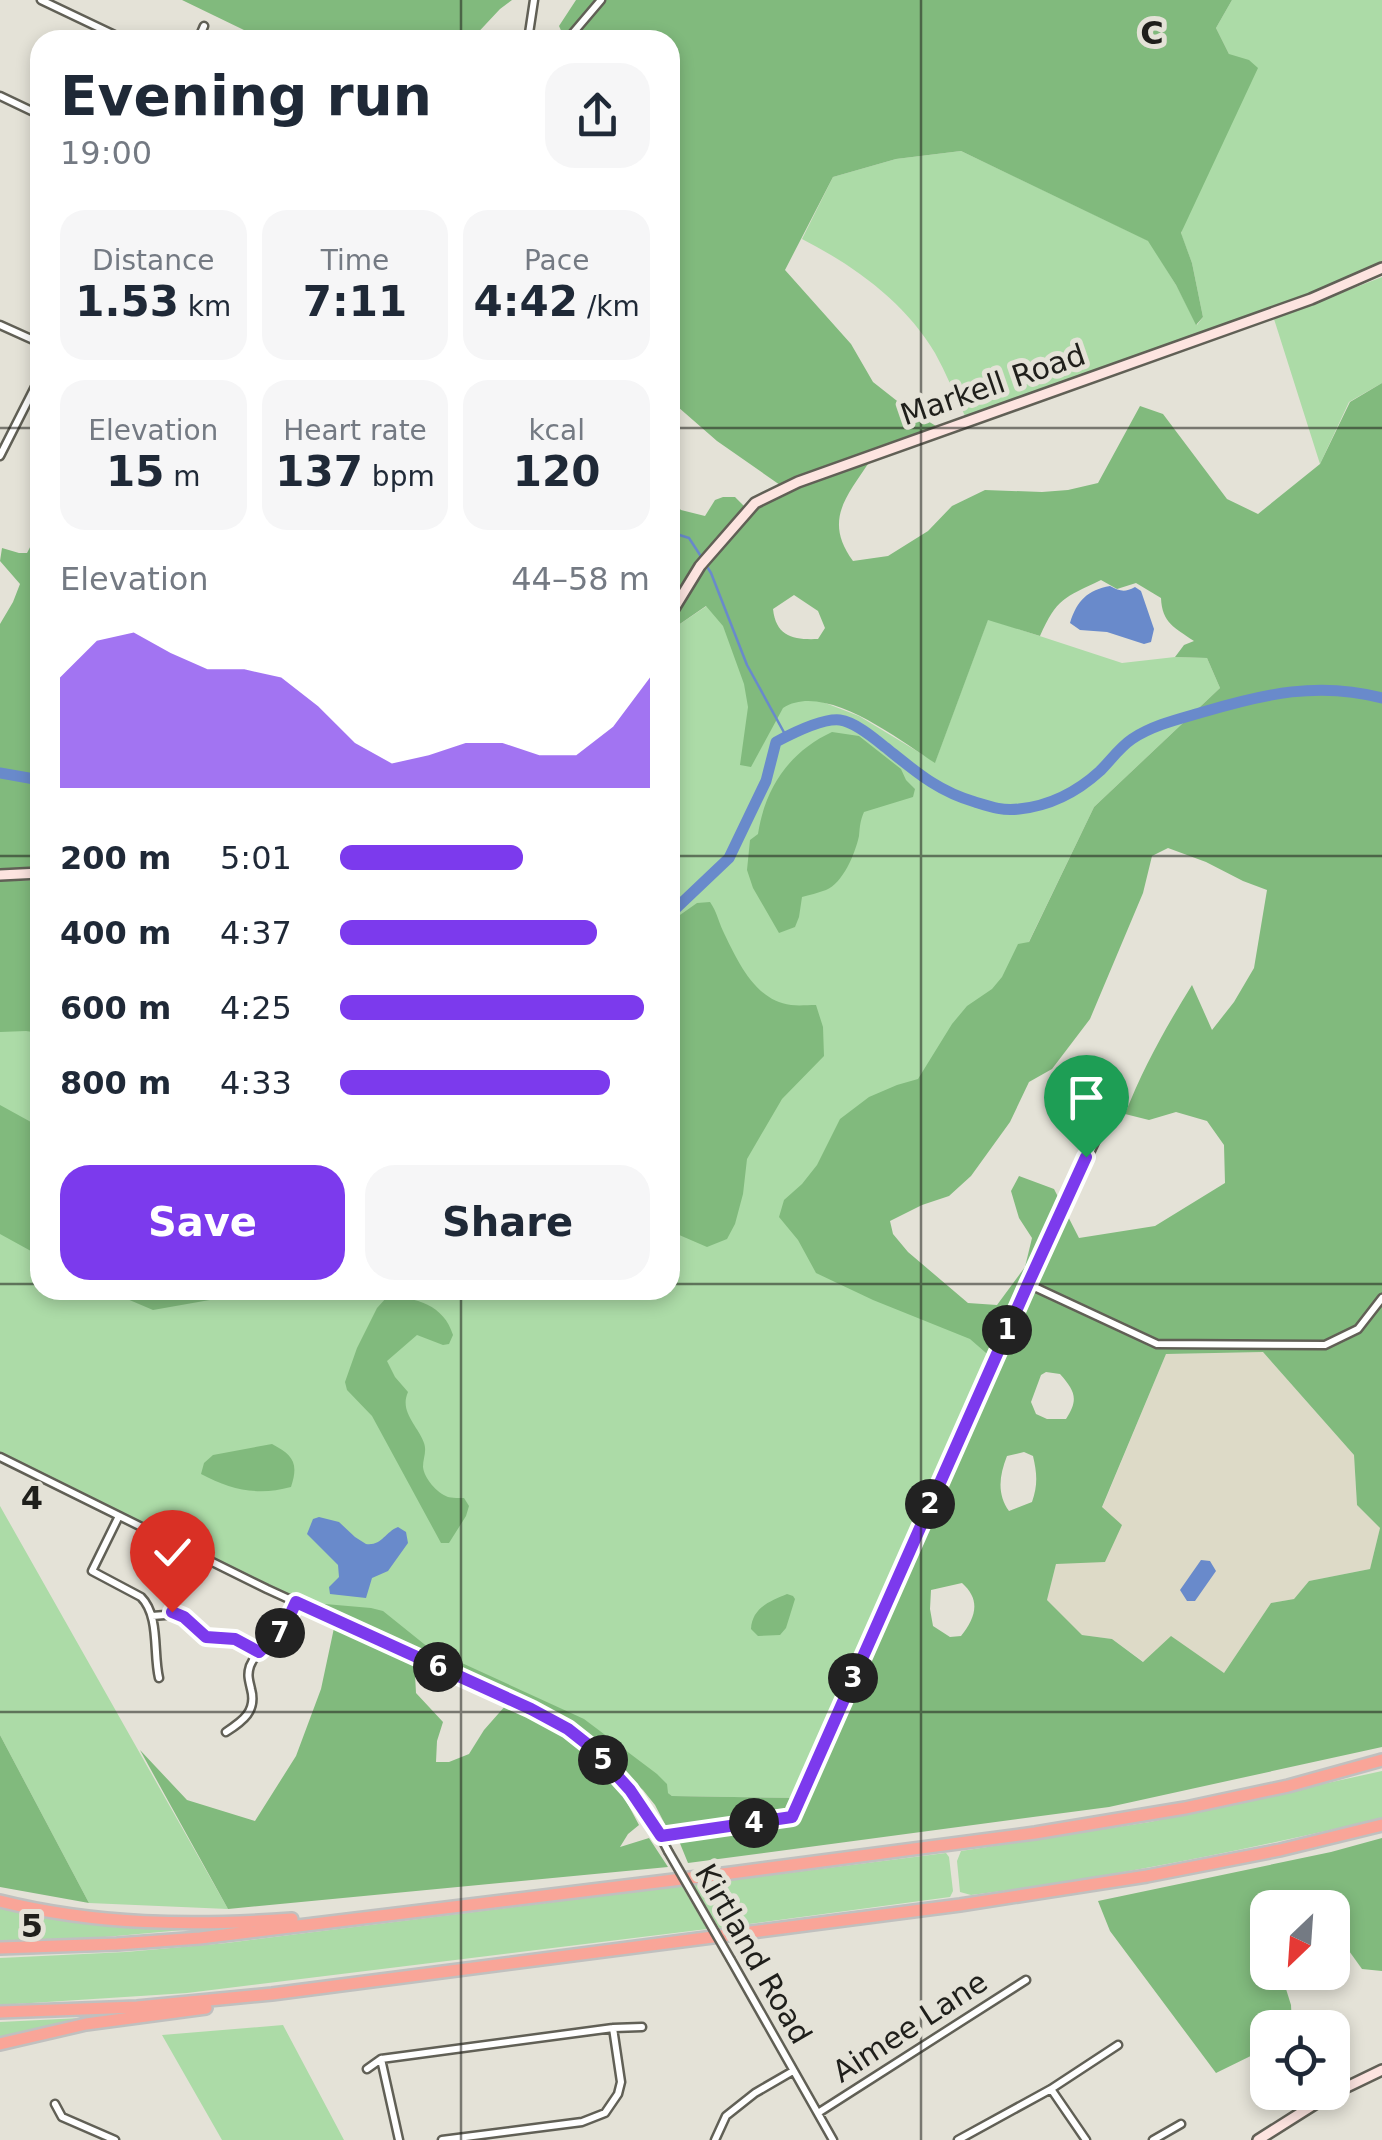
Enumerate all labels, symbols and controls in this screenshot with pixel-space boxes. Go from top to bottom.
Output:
text: C [1140,14,1164,52]
button: share [545,63,650,168]
text: Evening run [60,64,432,128]
text: 19:00 [60,134,152,172]
text: Distance [92,244,215,277]
text: Time [321,244,389,277]
text: Pace [524,244,589,277]
text: 1.53 [75,277,179,326]
text: 7:11 [303,277,407,326]
text: 4:42 [474,277,578,326]
text: km [179,290,231,323]
text: /km [578,290,640,323]
street label: Markell Road [896,337,1090,432]
text: Elevation [88,414,218,447]
text: Heart rate [283,414,427,447]
text: kcal [528,414,585,447]
text: 15 [106,447,164,496]
text: 137 [275,447,363,496]
text: 120 [513,447,601,496]
text: m [164,460,201,493]
text: bpm [363,460,435,493]
text: Elevation [60,560,209,598]
text: 44–58 m [511,560,650,598]
text: 200 m [60,839,171,877]
text: 5:01 [220,839,292,877]
text: 400 m [60,914,171,952]
text: 4:37 [220,914,292,952]
text: 600 m [60,989,171,1027]
text: 4:25 [220,989,292,1027]
pin [1044,1055,1129,1158]
text: 800 m [60,1064,171,1102]
text: 4:33 [220,1064,292,1102]
icon: arrive [1059,1070,1114,1125]
button: Save [60,1165,345,1280]
button: Share [365,1165,650,1280]
pin: 1 [982,1305,1032,1355]
text: 1 [997,1313,1017,1346]
text: 4 [21,1479,43,1517]
pin: 2 [905,1479,955,1529]
text: 2 [920,1487,940,1520]
pin [130,1510,215,1613]
icon: check [145,1525,200,1580]
pin: 7 [255,1608,305,1658]
text: 7 [270,1616,290,1649]
pin: 6 [413,1642,463,1692]
text: 6 [428,1650,448,1683]
pin: 3 [828,1653,878,1703]
text: 3 [843,1661,863,1694]
pin: 5 [578,1735,628,1785]
text: 5 [593,1743,613,1776]
pin: 4 [729,1798,779,1848]
text: 4 [744,1806,764,1839]
street label: Kirtland Road [688,1858,819,2050]
north arrow [1250,1890,1350,1990]
map controls [1250,1890,1350,2110]
text: 5 [21,1907,43,1945]
street label: Aimee Lane [826,1964,994,2089]
button: locate [1250,2010,1350,2110]

